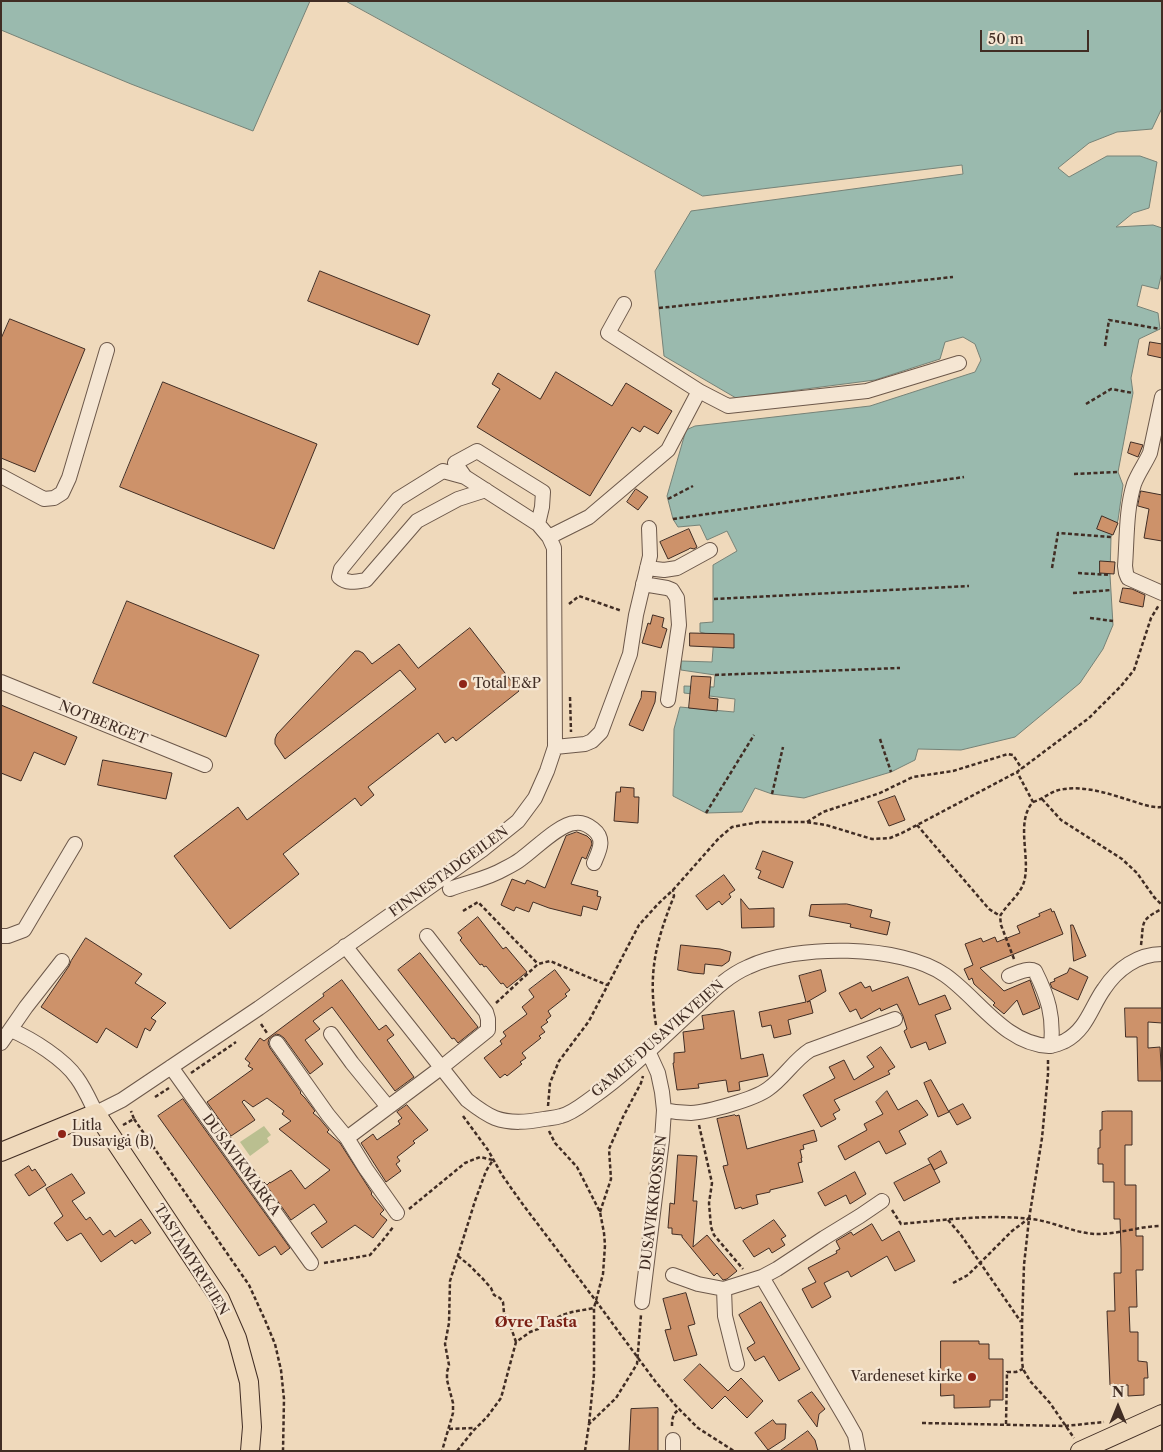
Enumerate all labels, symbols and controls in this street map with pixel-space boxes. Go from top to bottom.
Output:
scale bar [983,20,1092,52]
text: 50 m [988,29,1024,48]
place label: Total E&P [473,676,541,692]
marker: Total E&P [457,678,469,690]
street label: NOTBERGET [56,698,150,748]
street label: FINNESTADGEILEN [386,823,512,921]
street label: GAMLE DUSAVIKVEIEN [588,977,728,1101]
street label: DUSAVIKMARKA [198,1111,284,1219]
place label: Litla Dusavigå (B) [72,1118,153,1150]
marker: Litla Dusavigå (B) [56,1128,68,1140]
street label: DUSAVIKKROSSEN [637,1134,671,1272]
street label: TASTAMYRVEIEN [150,1201,232,1319]
district label: Øvre Tasta [495,1314,577,1332]
place label: Vardeneset kirke [851,1369,962,1385]
marker: Vardeneset kirke [966,1371,978,1383]
north arrow [1093,1382,1143,1432]
text: N [1112,1383,1124,1401]

